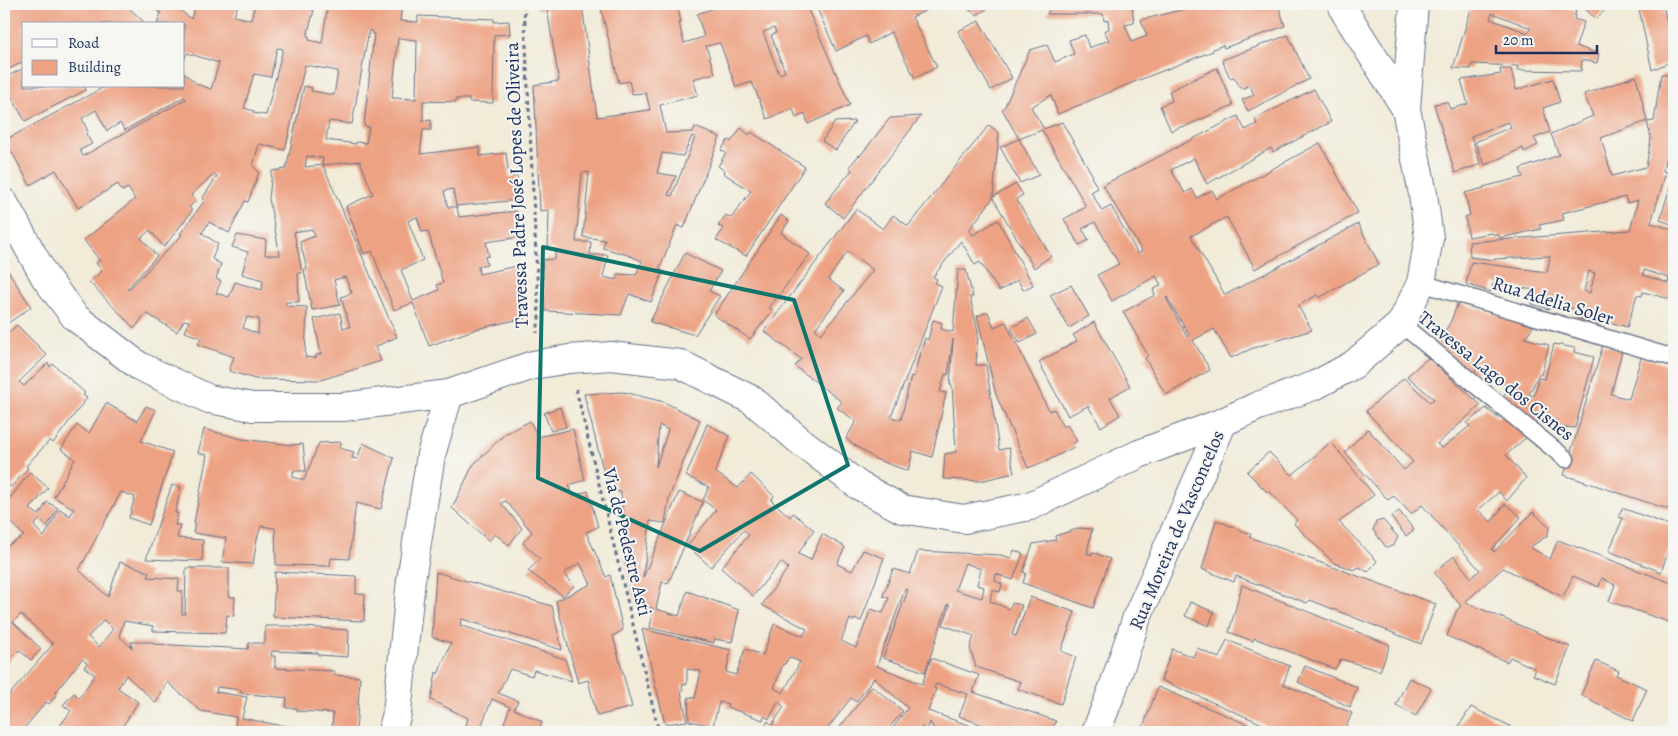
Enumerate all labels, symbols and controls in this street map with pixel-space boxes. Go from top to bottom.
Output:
legend [22,22,185,88]
scale bar [1496,22,1597,54]
text: 20 m [1503,30,1534,50]
text: Road [68,33,100,53]
street label: Travessa Padre José Lopes de Oliveira [499,42,535,328]
text: Building [68,57,121,77]
street label: Rua Adelia Soler [1489,270,1617,332]
street label: Travessa Lago dos Cisnes [1413,305,1579,447]
street label: Rua Moreira de Vasconcelos [1123,426,1231,634]
street label: Via de Pedestre Asti [596,464,658,619]

